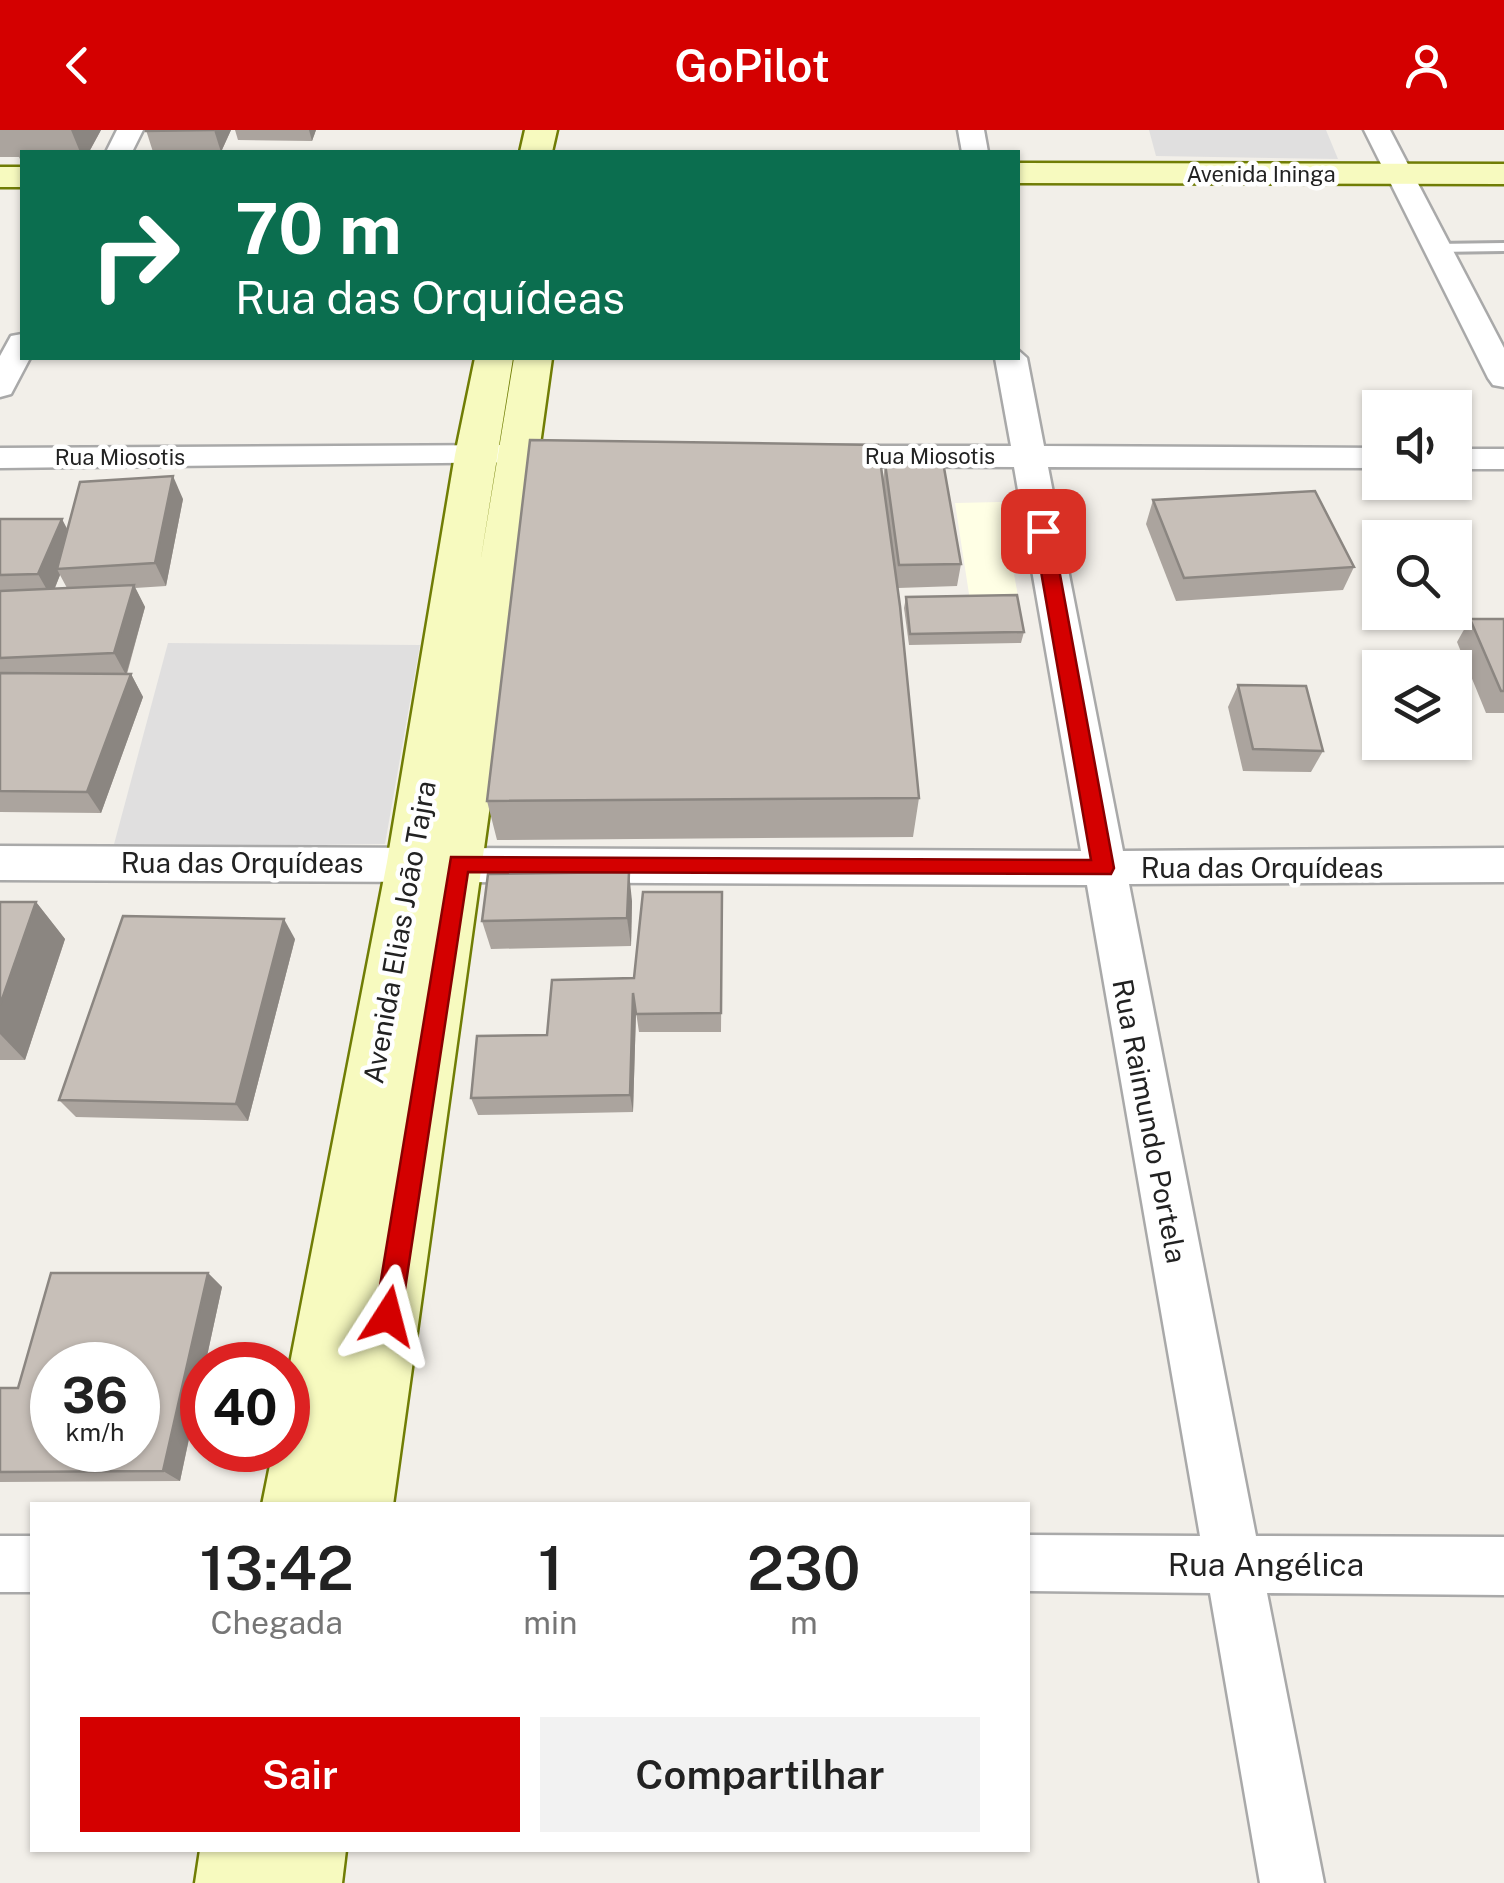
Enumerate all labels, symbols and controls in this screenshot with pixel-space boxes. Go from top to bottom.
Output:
icon: back [50,38,105,93]
icon: person [1399,38,1454,93]
text: GoPilot [674,39,830,92]
street label: Avenida Ininga [1186,161,1336,187]
text: 70 m [235,187,402,270]
icon: right [70,190,200,320]
text: Rua das Orquídeas [235,271,625,324]
map controls [1362,390,1472,760]
button: sound [1362,390,1472,500]
street label: Rua Miosotis [865,443,995,469]
street label: Rua Miosotis [55,444,185,470]
pin [1001,489,1086,574]
icon: arrive [1016,504,1071,559]
button: search [1362,520,1472,630]
button: layers [1362,650,1472,760]
street label: Avenida Elias João Tajra [356,778,442,1086]
street label: Rua das Orquídeas [121,846,363,879]
street label: Rua das Orquídeas [1141,851,1383,884]
street label: Rua Raimundo Portela [1106,976,1194,1266]
position arrow [336,1264,440,1368]
speed limit sign: 40 [180,1342,310,1472]
text: 36 [62,1365,128,1424]
text: km/h [66,1417,124,1447]
text: 13:42 [199,1533,354,1604]
text: 1 [538,1533,563,1604]
text: 230 [747,1533,861,1604]
street label: Rua Angélica [1168,1546,1364,1583]
text: Chegada [210,1604,343,1641]
text: min [523,1604,578,1641]
text: m [790,1604,818,1641]
button: Sair [80,1717,520,1832]
button: Compartilhar [540,1717,980,1832]

